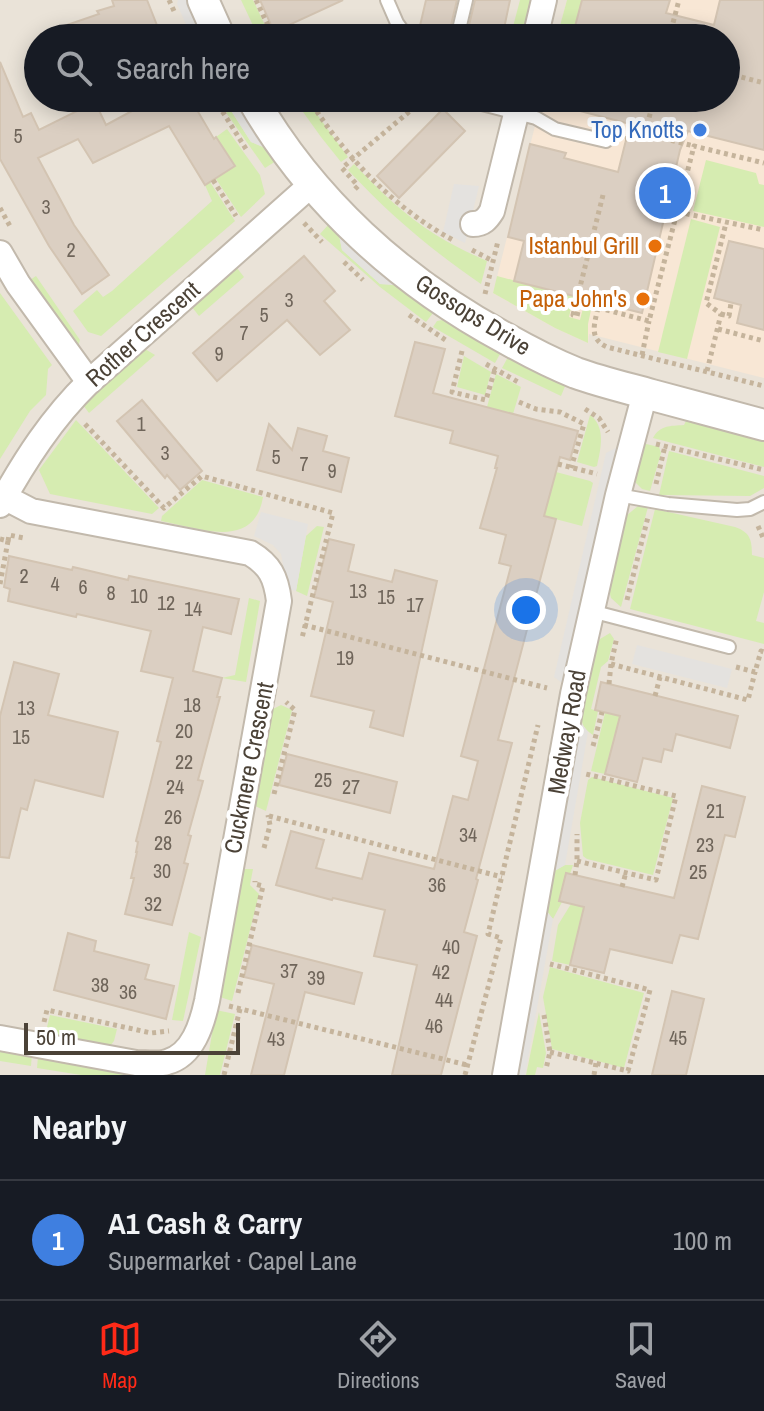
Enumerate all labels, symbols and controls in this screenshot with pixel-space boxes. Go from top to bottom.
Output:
search box [24,24,740,112]
icon: search [52,46,96,90]
text: Search here [116,48,250,88]
place label: Top Knotts [591,113,684,145]
marker: Top Knotts [691,121,709,139]
house number: 5 [13,122,23,149]
pin: 1 [639,163,691,223]
house number: 3 [41,193,51,220]
place label: Istanbul Grill [529,229,639,261]
house number: 2 [66,236,76,263]
marker: Istanbul Grill [646,237,664,255]
street label: Gossops Drive [410,266,537,362]
street label: Rother Crescent [78,273,207,393]
place label: Papa John's [519,282,627,314]
house number: 3 [284,286,294,313]
marker: Papa John's [634,290,652,308]
house number: 5 [259,301,269,328]
house number: 7 [239,319,249,346]
house number: 9 [214,340,224,367]
house number: 1 [136,410,146,437]
house number: 3 [160,439,170,466]
house number: 5 [271,443,281,470]
house number: 7 [299,450,309,477]
house number: 9 [327,457,337,484]
house number: 2 [19,562,29,589]
house number: 4 [50,570,60,597]
house number: 6 [78,573,88,600]
house number: 13 [349,577,367,604]
house number: 8 [106,579,116,606]
house number: 10 [130,582,148,609]
house number: 15 [377,583,395,610]
house number: 12 [157,589,175,616]
your location [506,590,546,630]
house number: 17 [406,591,424,618]
house number: 14 [184,595,202,622]
house number: 19 [336,644,354,671]
street label: Medway Road [539,667,593,797]
street label: Cuckmere Crescent [216,679,280,856]
house number: 18 [183,691,201,718]
house number: 13 [17,694,35,721]
house number: 20 [175,717,193,744]
house number: 15 [12,723,30,750]
house number: 22 [175,748,193,775]
house number: 25 [314,766,332,793]
house number: 24 [166,773,184,800]
house number: 27 [342,773,360,800]
house number: 21 [706,797,724,824]
house number: 26 [164,803,182,830]
house number: 34 [459,821,477,848]
house number: 28 [154,829,172,856]
house number: 23 [696,831,714,858]
house number: 30 [153,857,171,884]
house number: 25 [689,858,707,885]
house number: 36 [428,871,446,898]
house number: 32 [144,890,162,917]
house number: 40 [442,933,460,960]
house number: 37 [280,957,298,984]
house number: 42 [432,958,450,985]
house number: 39 [307,964,325,991]
house number: 38 [91,971,109,998]
house number: 36 [119,978,137,1005]
house number: 44 [435,986,453,1013]
house number: 46 [425,1012,443,1039]
scale bar [24,1019,240,1055]
text: 50 m [36,1022,76,1052]
house number: 45 [669,1024,687,1051]
house number: 43 [267,1025,285,1052]
text: Nearby [32,1104,127,1150]
text: A1 Cash & Carry [108,1203,302,1243]
text: 1 [52,1223,64,1258]
text: 100 m [673,1223,732,1258]
text: Supermarket · Capel Lane [108,1243,357,1278]
tab: Map [98,1317,142,1395]
tab: Directions [337,1317,420,1395]
tab: Saved [615,1317,666,1395]

